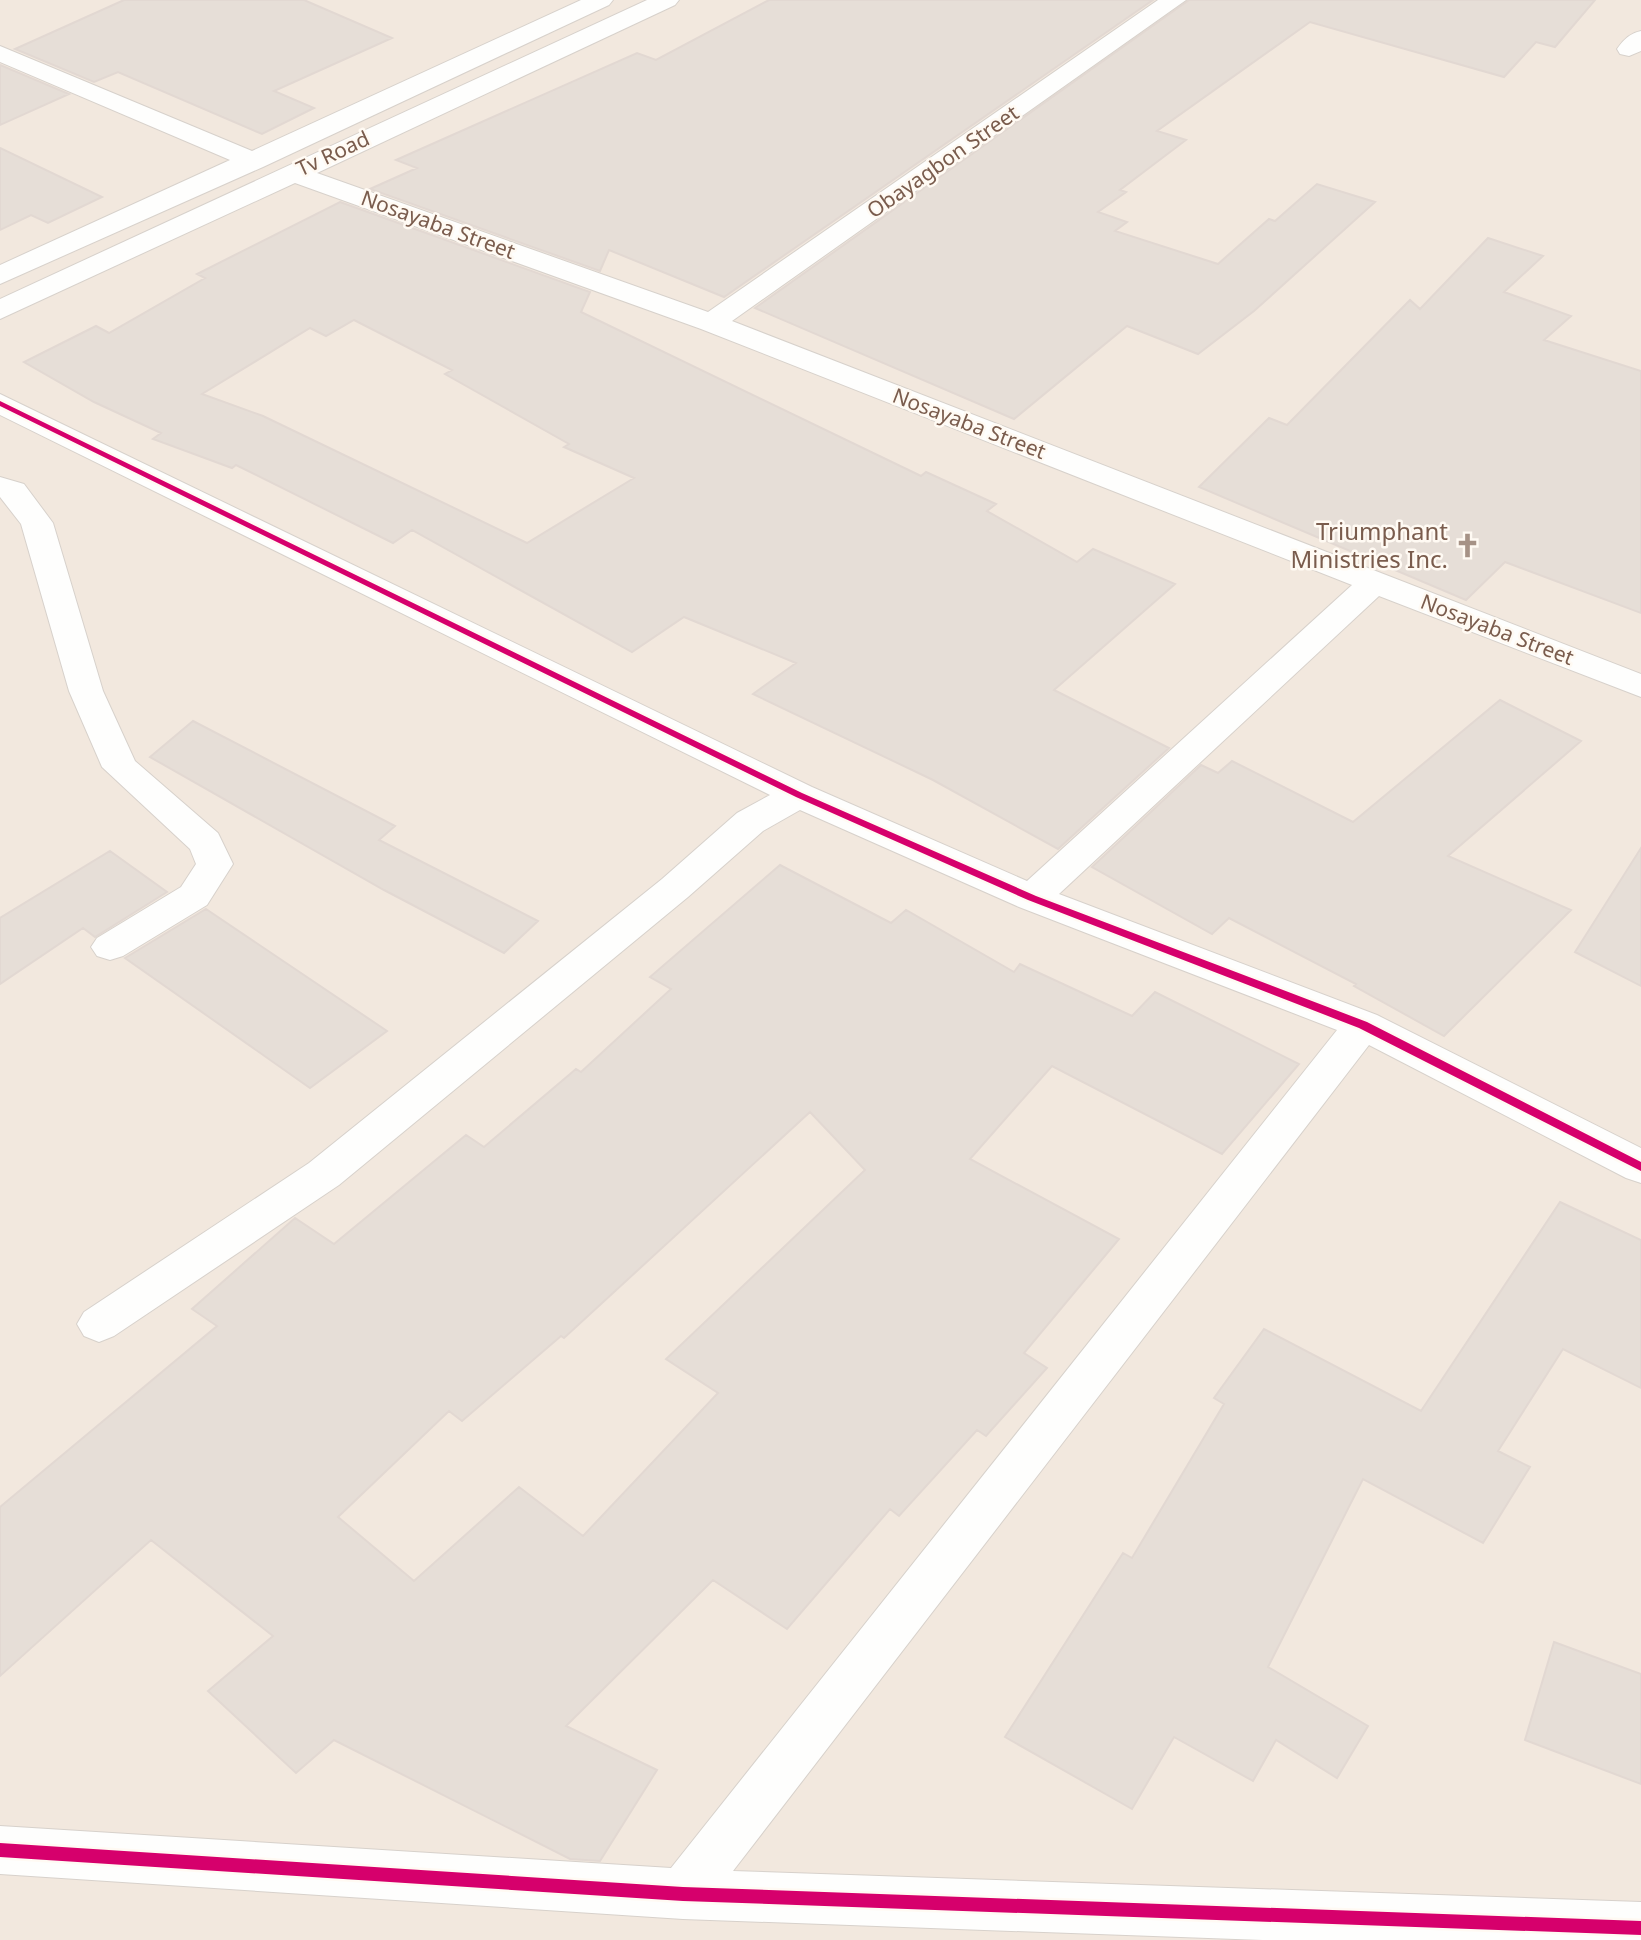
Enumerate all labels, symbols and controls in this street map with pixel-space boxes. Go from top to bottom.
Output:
street label: Obayagbon Street [861,98,1024,224]
street label: Tv Road [291,124,374,182]
street label: Nosayaba Street [358,183,520,265]
street label: Nosayaba Street [889,381,1050,465]
place label: Triumphant Ministries Inc. [1291,514,1448,575]
church icon: Triumphant Ministries Inc. [1454,532,1482,560]
street label: Nosayaba Street [1417,587,1578,671]

